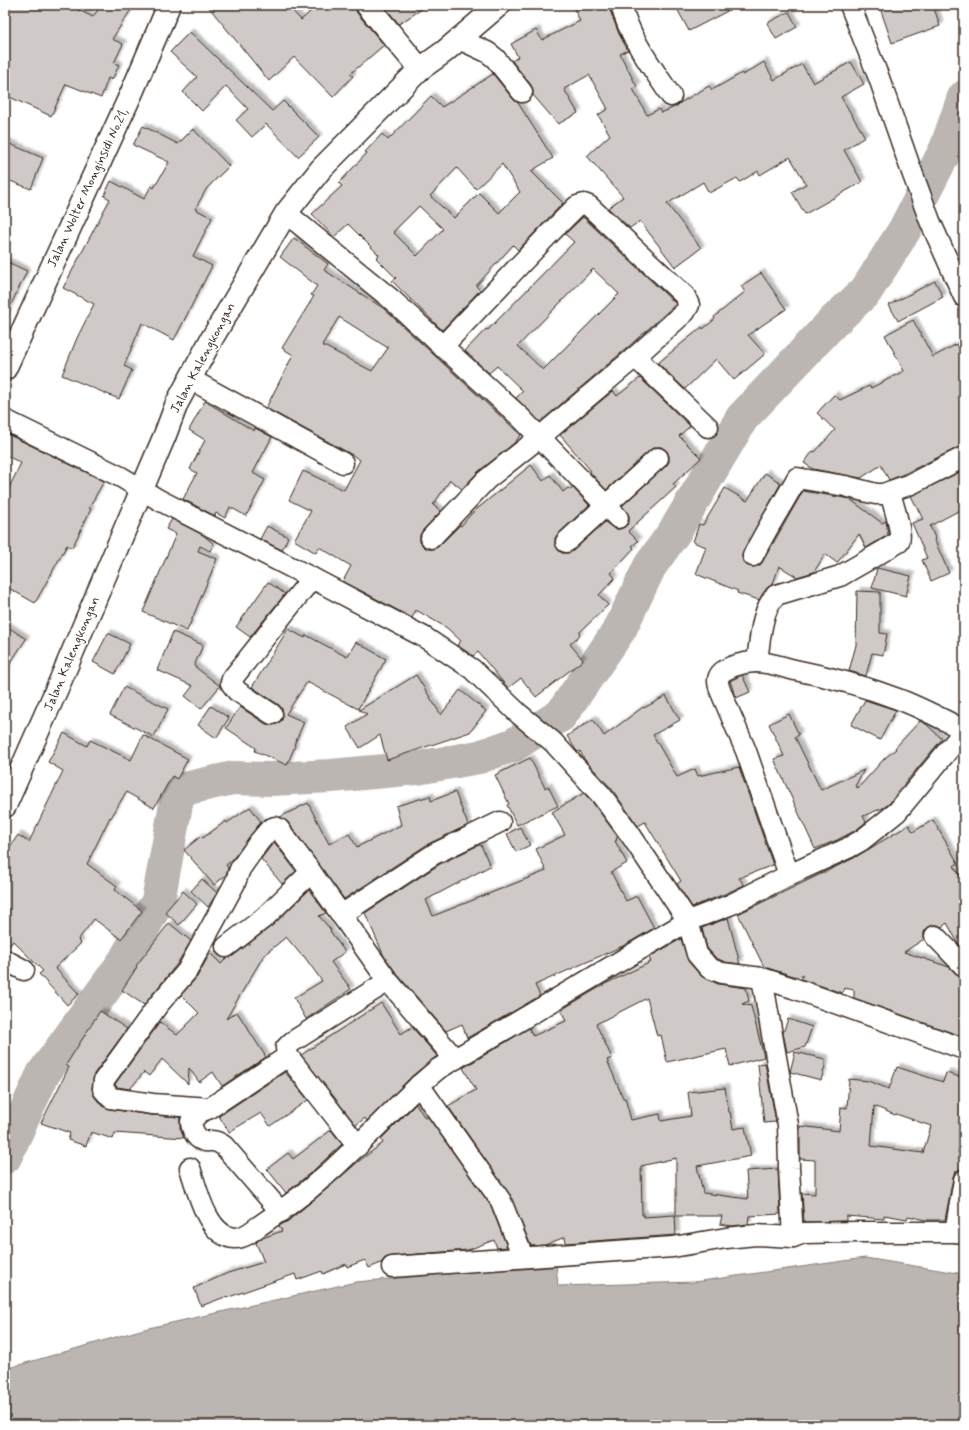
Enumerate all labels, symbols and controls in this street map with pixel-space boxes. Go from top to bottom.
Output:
street label: Jalan Wolter Monginsidi No.21, [44,105,133,270]
street label: Jalan Kalengkongan [167,300,239,416]
street label: Jalan Kalengkongan [40,594,104,714]

